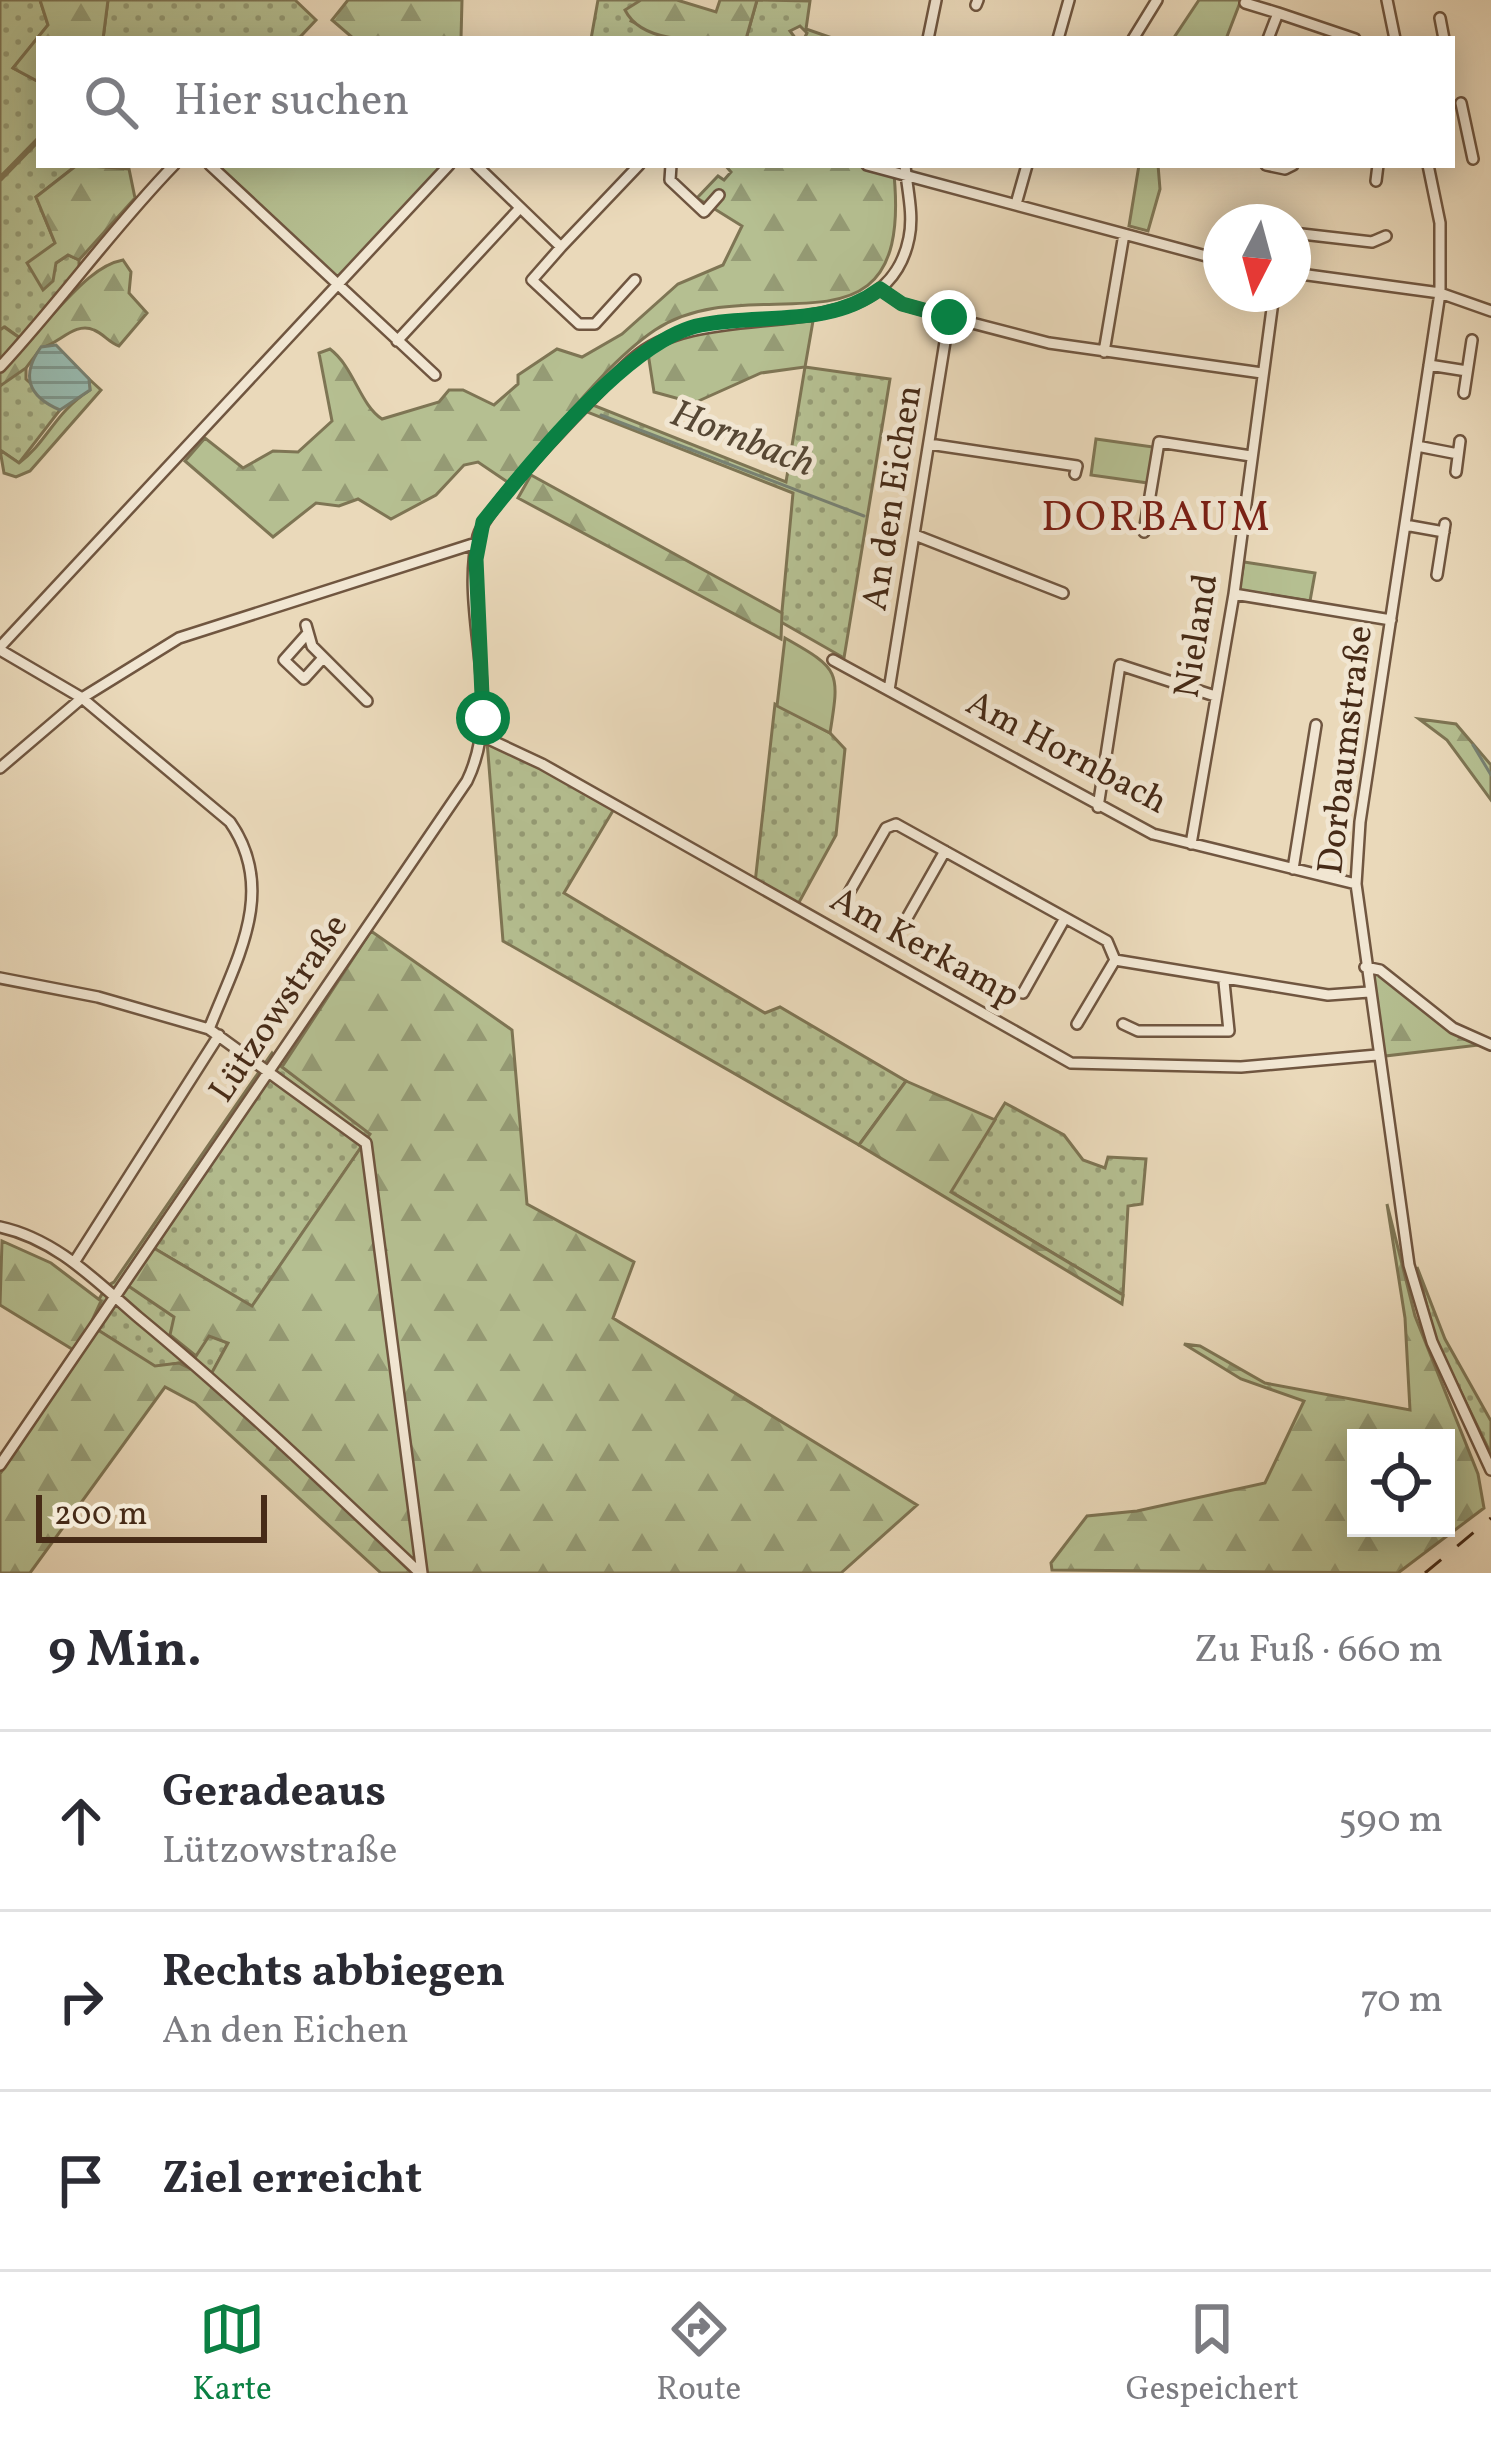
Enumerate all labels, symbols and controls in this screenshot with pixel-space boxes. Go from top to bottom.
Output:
search box [36,36,1455,168]
icon: search [78,69,144,135]
text: Hier suchen [174,71,409,134]
north arrow [1203,204,1311,312]
route end [922,290,976,344]
street label: An den Eichen [851,382,937,614]
water label: Hornbach [662,388,822,492]
district label: DORBAUM [1041,490,1273,549]
street label: Nieland [1164,570,1232,702]
street label: Dorbaumstraße [1307,623,1387,877]
street label: Am Hornbach [956,680,1176,828]
route start [456,691,510,745]
street label: Am Kerkamp [820,876,1028,1022]
street label: Lützowstraße [198,905,362,1113]
map controls [1347,1429,1455,1537]
button: locate [1347,1429,1455,1537]
scale bar [36,1489,267,1542]
text: 200 m [54,1493,148,1539]
text: 9 Min. [48,1616,202,1687]
text: Zu Fuß · 660 m [1194,1624,1443,1678]
text: Geradeaus [162,1762,386,1825]
icon: ahead [48,1788,114,1854]
text: 590 m [1338,1794,1443,1848]
text: Lützowstraße [162,1825,398,1879]
text: Rechts abbiegen [162,1942,505,2005]
icon: right [48,1968,114,2034]
text: 70 m [1360,1974,1443,2028]
text: An den Eichen [162,2005,409,2059]
icon: arrive [48,2148,114,2214]
text: Ziel erreicht [162,2149,422,2212]
tab: Karte [192,2296,272,2414]
tab: Route [656,2296,741,2414]
tab: Gespeichert [1126,2296,1299,2414]

